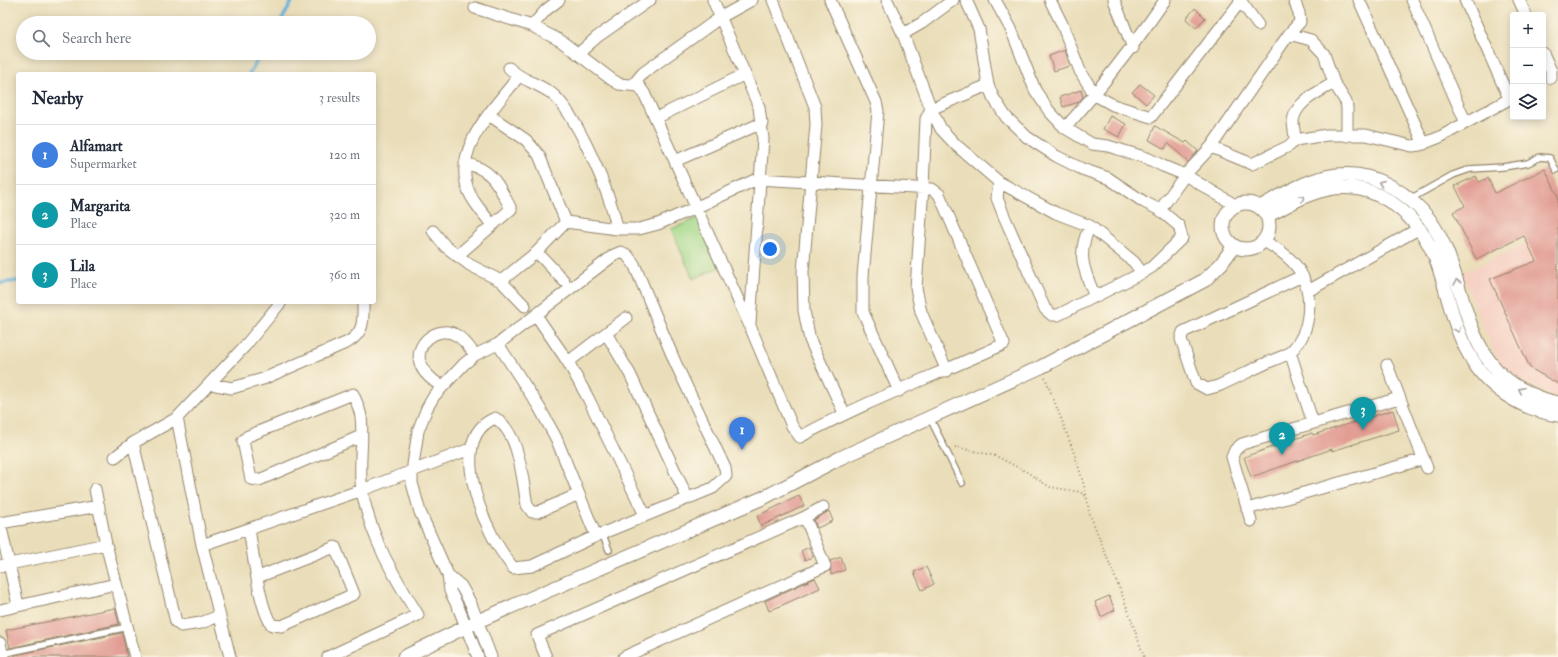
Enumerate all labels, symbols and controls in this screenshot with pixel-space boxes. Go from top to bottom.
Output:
map controls [1510,12,1546,120]
button: + [1510,12,1546,48]
search box [16,16,376,60]
icon: search [30,27,52,49]
text: Search here [62,29,131,48]
button: − [1510,48,1546,84]
button: layers [1510,84,1546,120]
text: Nearby [32,88,83,109]
text: 3 results [319,90,360,106]
text: Alfamart [70,137,123,156]
text: 1 [43,147,47,163]
text: 120 m [329,147,360,163]
text: Supermarket [70,156,137,172]
one-way arrow [1378,179,1385,187]
one-way arrow [1298,195,1305,203]
text: Margarita [70,197,130,216]
text: 2 [42,207,48,223]
text: 320 m [329,207,360,223]
text: Place [70,216,97,232]
your location [760,239,780,259]
text: Lila [70,257,95,276]
text: 3 [43,267,48,283]
text: 360 m [329,267,360,283]
text: Place [70,276,97,292]
one-way arrow [1453,279,1462,286]
one-way arrow [1453,326,1461,333]
one-way arrow [1518,387,1526,395]
pin: 3 [1350,397,1376,430]
pin: 1 [729,417,755,450]
pin: 2 [1269,422,1295,455]

